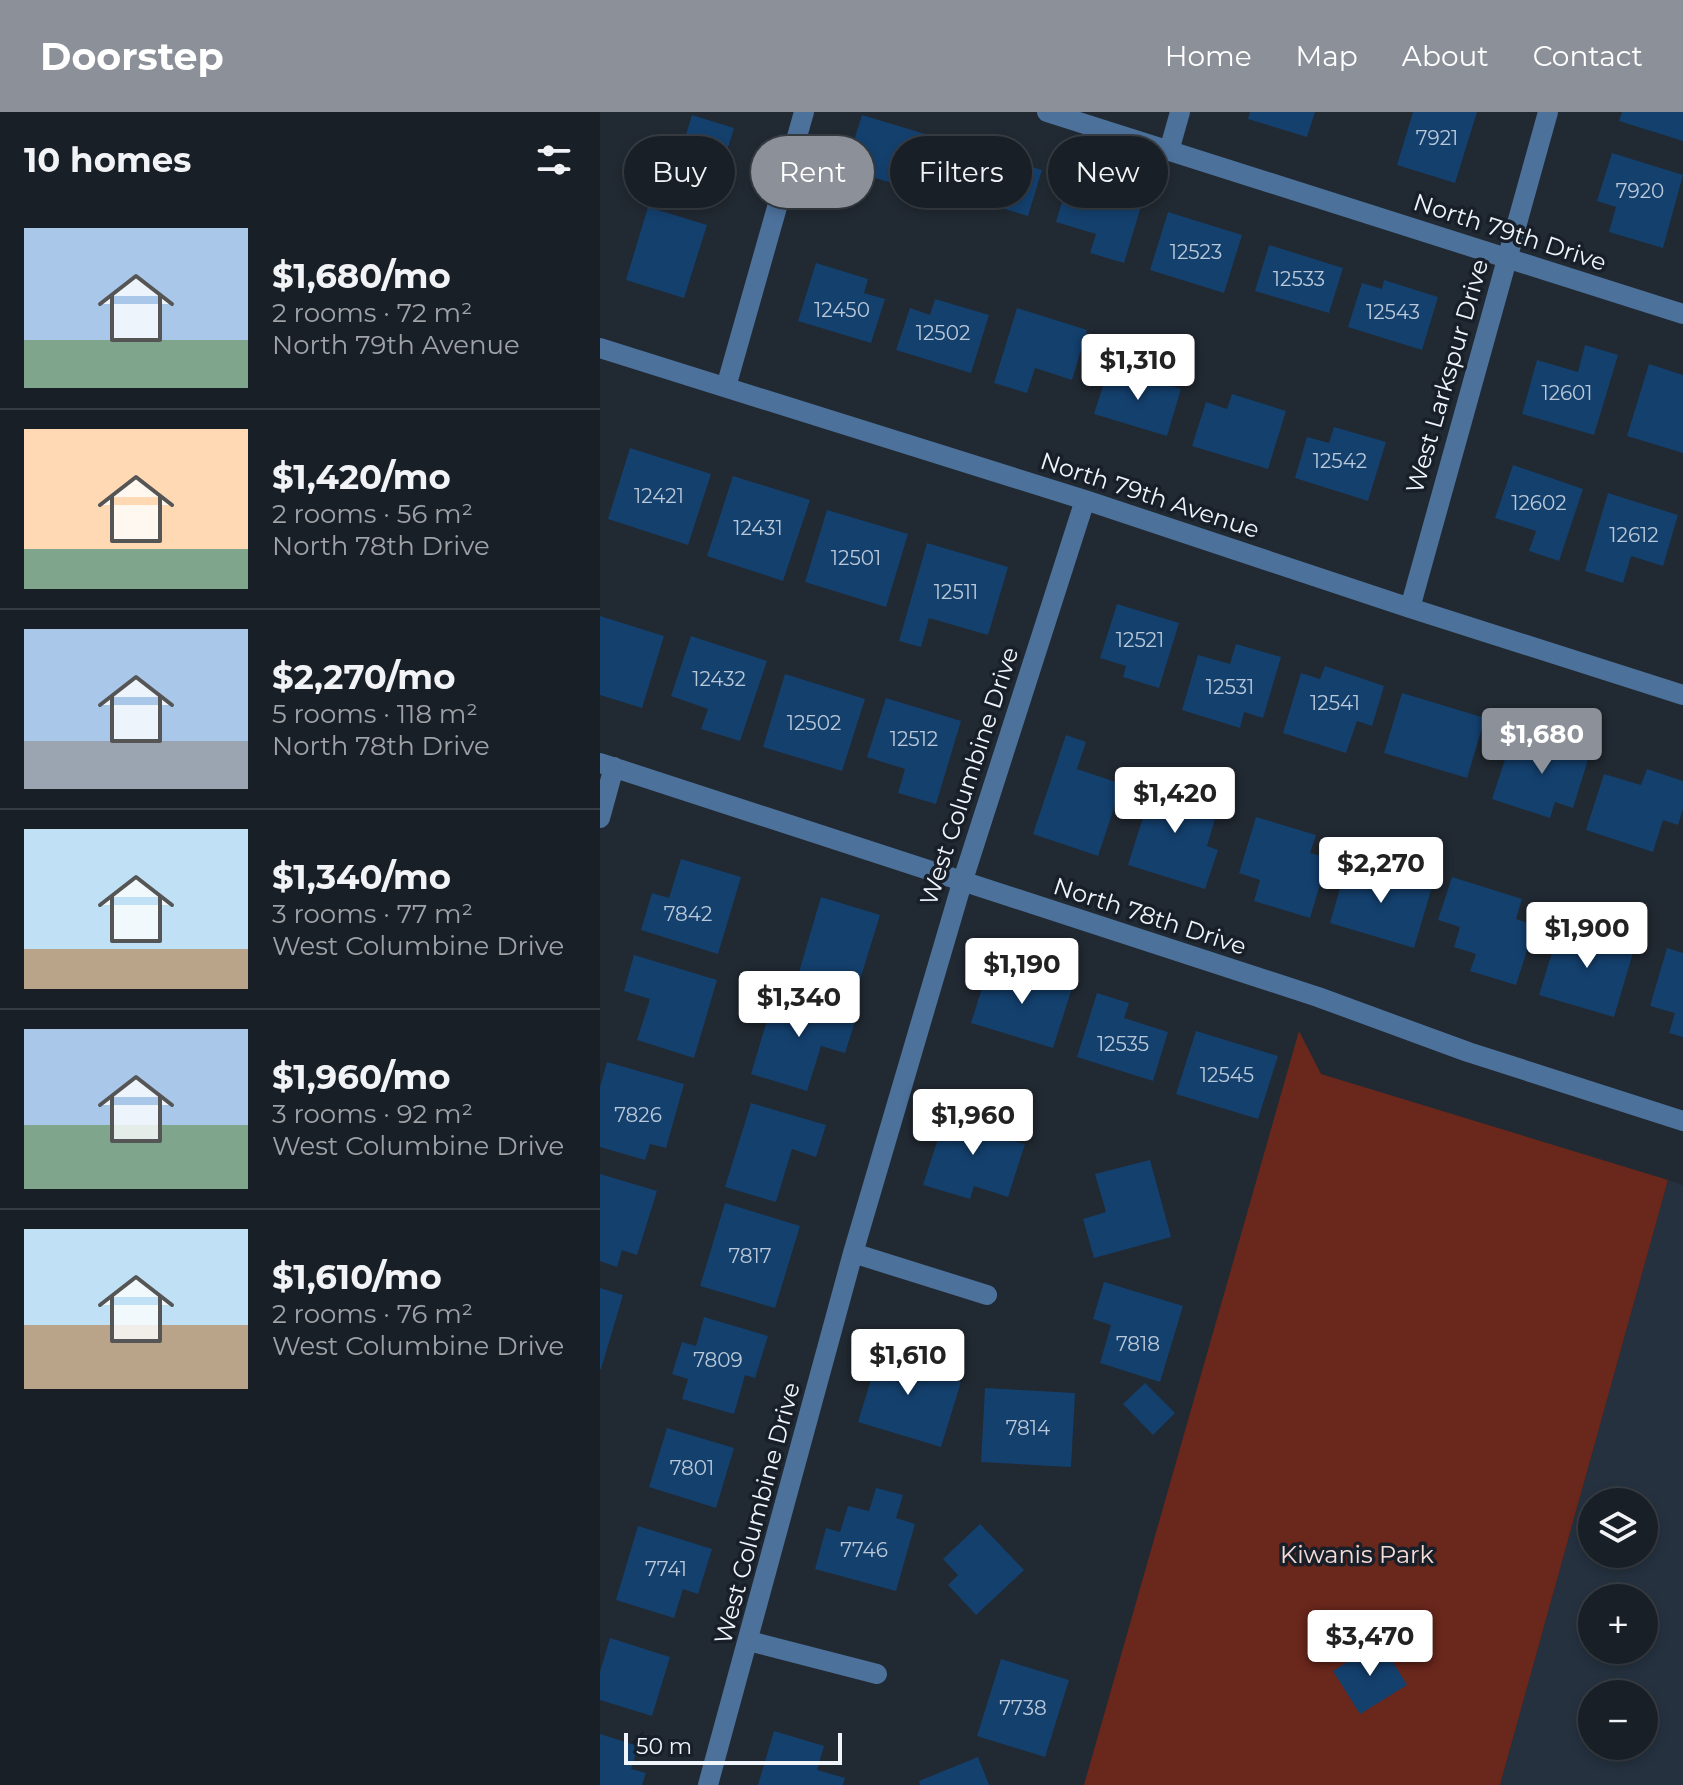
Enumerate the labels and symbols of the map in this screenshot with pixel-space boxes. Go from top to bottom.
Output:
house number: 7921 [1416,126,1458,150]
house number: 7920 [1616,179,1664,203]
street label: North 79th Drive [1410,187,1610,277]
house number: 12523 [1170,240,1222,264]
street label: West Larkspur Drive [1400,256,1494,496]
house number: 12533 [1273,267,1325,291]
house number: 12450 [814,298,870,322]
house number: 12543 [1366,300,1420,324]
house number: 12502 [916,321,970,345]
pin: $1,310 [1073,334,1203,402]
house number: 12601 [1541,381,1593,405]
street label: North 79th Avenue [1037,446,1263,544]
house number: 12542 [1313,449,1367,473]
house number: 12421 [634,484,684,508]
house number: 12602 [1511,491,1567,515]
house number: 12431 [733,516,783,540]
house number: 12612 [1609,523,1659,547]
house number: 12501 [831,546,881,570]
house number: 12511 [934,580,978,604]
house number: 12521 [1116,628,1164,652]
street label: West Columbine Drive [914,643,1024,909]
house number: 12432 [692,667,746,691]
house number: 12531 [1206,675,1254,699]
house number: 12541 [1310,691,1360,715]
pin: $1,680 [1477,708,1607,776]
house number: 12502 [787,711,841,735]
house number: 12512 [890,727,938,751]
pin: $1,420 [1110,767,1240,835]
pin: $2,270 [1316,837,1446,905]
street label: North 78th Drive [1050,871,1250,961]
house number: 7842 [664,902,712,926]
pin: $1,900 [1522,902,1652,970]
pin: $1,190 [957,938,1087,1006]
pin: $1,340 [734,971,864,1039]
house number: 12535 [1097,1032,1149,1056]
house number: 12545 [1200,1063,1254,1087]
pin: $1,960 [908,1089,1038,1157]
house number: 7826 [614,1103,662,1127]
house number: 7817 [728,1244,772,1268]
pin: $1,610 [843,1329,973,1397]
house number: 7818 [1116,1332,1160,1356]
house number: 7809 [693,1348,743,1372]
street label: West Columbine Drive [708,1379,806,1647]
house number: 7814 [1006,1416,1050,1440]
house number: 7801 [670,1456,714,1480]
house number: 7746 [840,1538,888,1562]
park label: Kiwanis Park [1280,1540,1435,1569]
house number: 7741 [645,1557,687,1581]
pin: $3,470 [1305,1610,1435,1678]
house number: 7738 [999,1696,1047,1720]
scale bar [624,1729,842,1765]

